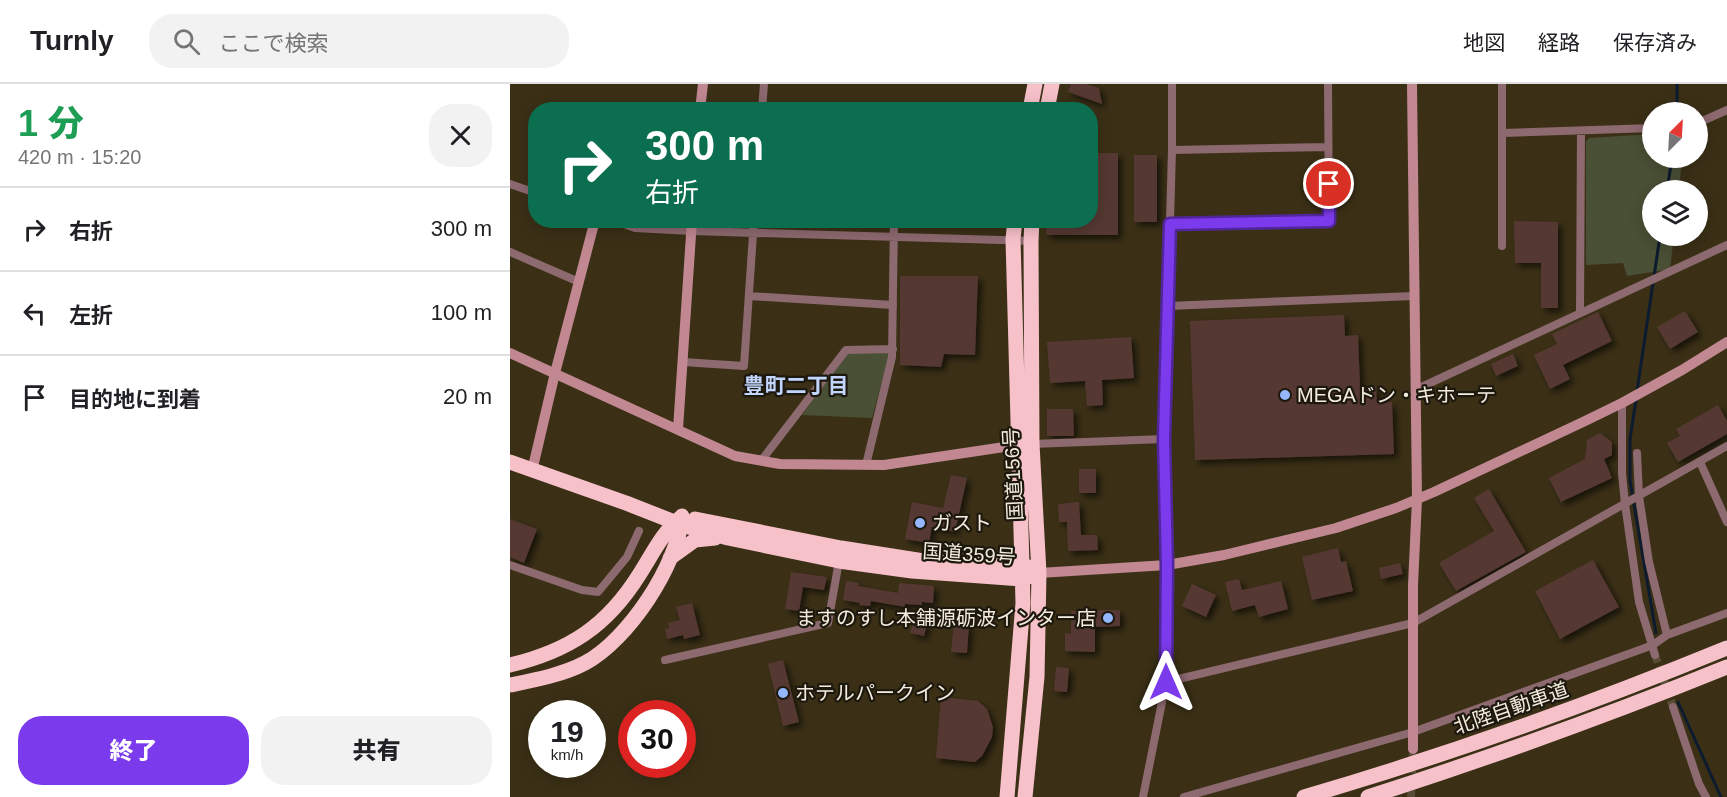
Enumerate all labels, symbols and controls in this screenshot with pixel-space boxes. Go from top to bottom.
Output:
search box [149,14,569,68]
text: Turnly [30,25,113,56]
icon: search [170,25,203,58]
text: ここで検索 [218,31,329,56]
text: 地図 [1463,31,1505,54]
text: 経路 [1538,31,1580,54]
text: 保存済み [1613,31,1697,54]
north arrow [1642,102,1708,168]
map controls [1642,102,1708,246]
text: 1 分 [18,103,84,144]
button: close [429,104,492,167]
text: 300 m [645,122,764,169]
icon: right [546,126,624,204]
text: 420 m · 15:20 [18,146,141,168]
pin [1303,158,1354,209]
icon: arrive [1312,167,1345,200]
text: 右折 [645,178,699,208]
button: layers [1642,180,1708,246]
icon: right [18,213,51,246]
text: 300 m [431,216,492,241]
text: 右折 [69,219,113,244]
icon: left [18,297,51,330]
text: 100 m [431,300,492,325]
text: 左折 [69,303,113,328]
district label: 豊町二丁目 [744,374,849,397]
icon: arrive [18,381,51,414]
text: 20 m [443,384,492,409]
place label: MEGAドン・キホーテ [1297,384,1496,406]
text: 目的地に到着 [69,387,201,412]
marker: MEGAドン・キホーテ [1278,388,1292,402]
street label: 国道156号 [1000,427,1026,521]
place label: ガスト [932,512,992,534]
marker: ガスト [913,516,927,530]
street label: 国道359号 [922,540,1016,568]
place label: ますのすし本舗源砺波インター店 [796,607,1096,629]
marker: ますのすし本舗源砺波インター店 [1101,611,1115,625]
position arrow [1134,650,1198,714]
street label: 北陸自動車道 [1451,678,1571,738]
place label: ホテルパークイン [795,682,955,704]
marker: ホテルパークイン [776,686,790,700]
speed limit sign: 30 [618,700,696,778]
text: 19 [550,715,584,748]
button: 終了 [18,716,249,785]
button: 共有 [261,716,492,785]
text: km/h [551,746,583,763]

